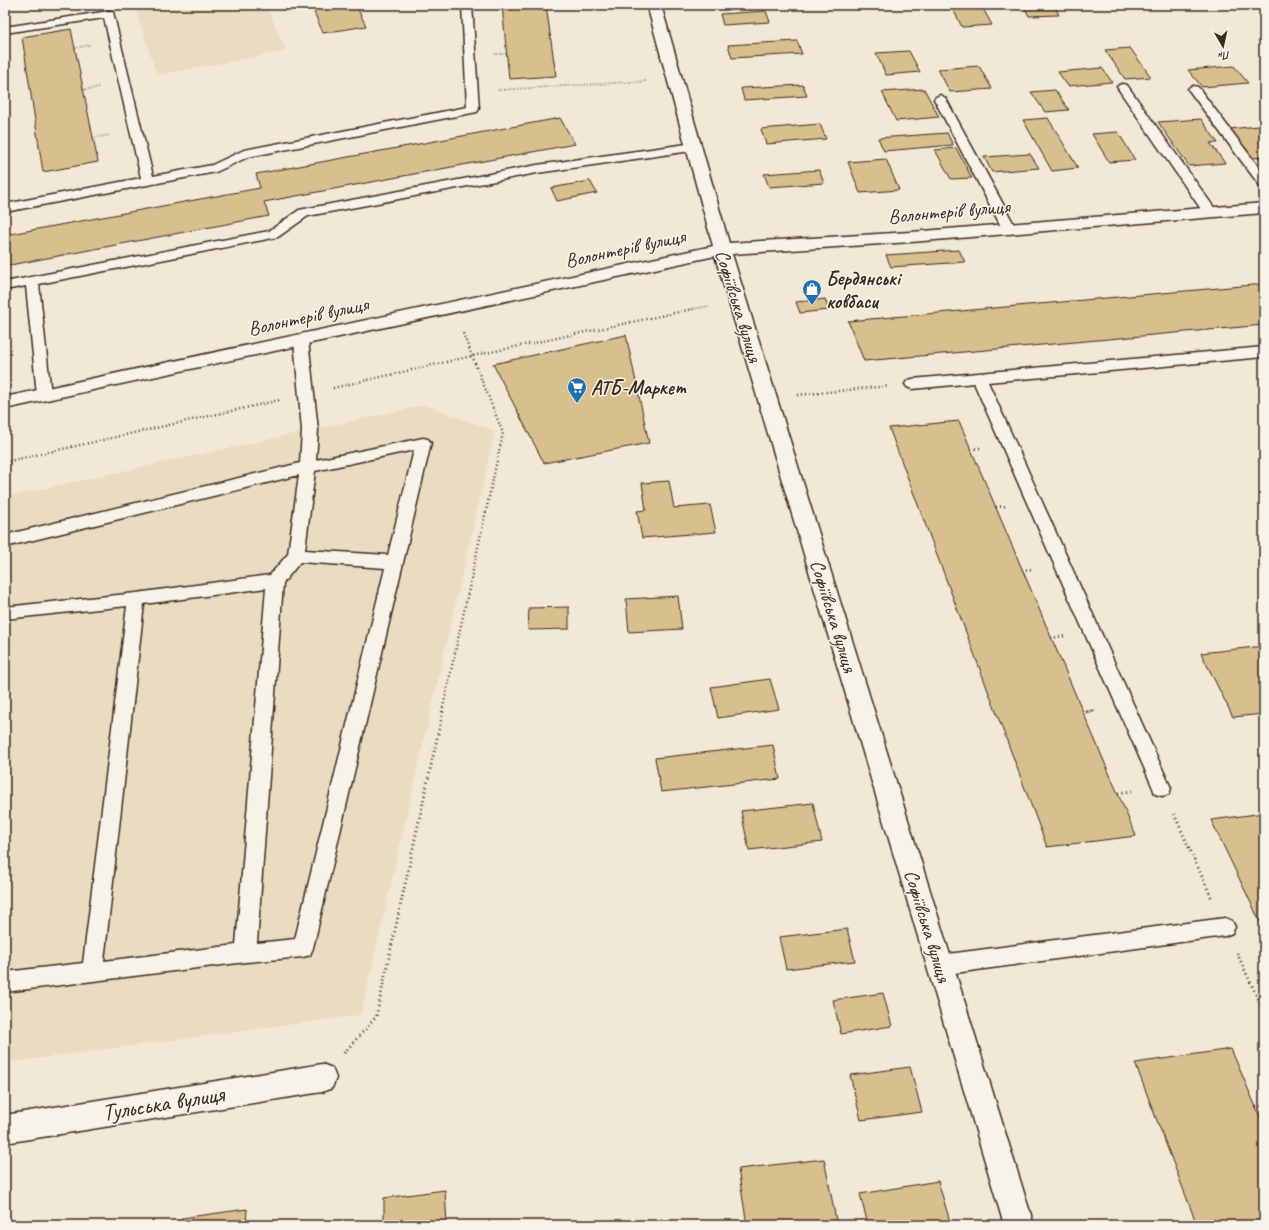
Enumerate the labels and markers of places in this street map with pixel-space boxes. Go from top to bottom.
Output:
place label: Бердянські ковбаси [826,266,903,314]
shop icon: Бердянські ковбаси [801,278,823,306]
place label: АТБ-Маркет [591,375,687,400]
supermarket icon: АТБ-Маркет [566,376,588,404]

